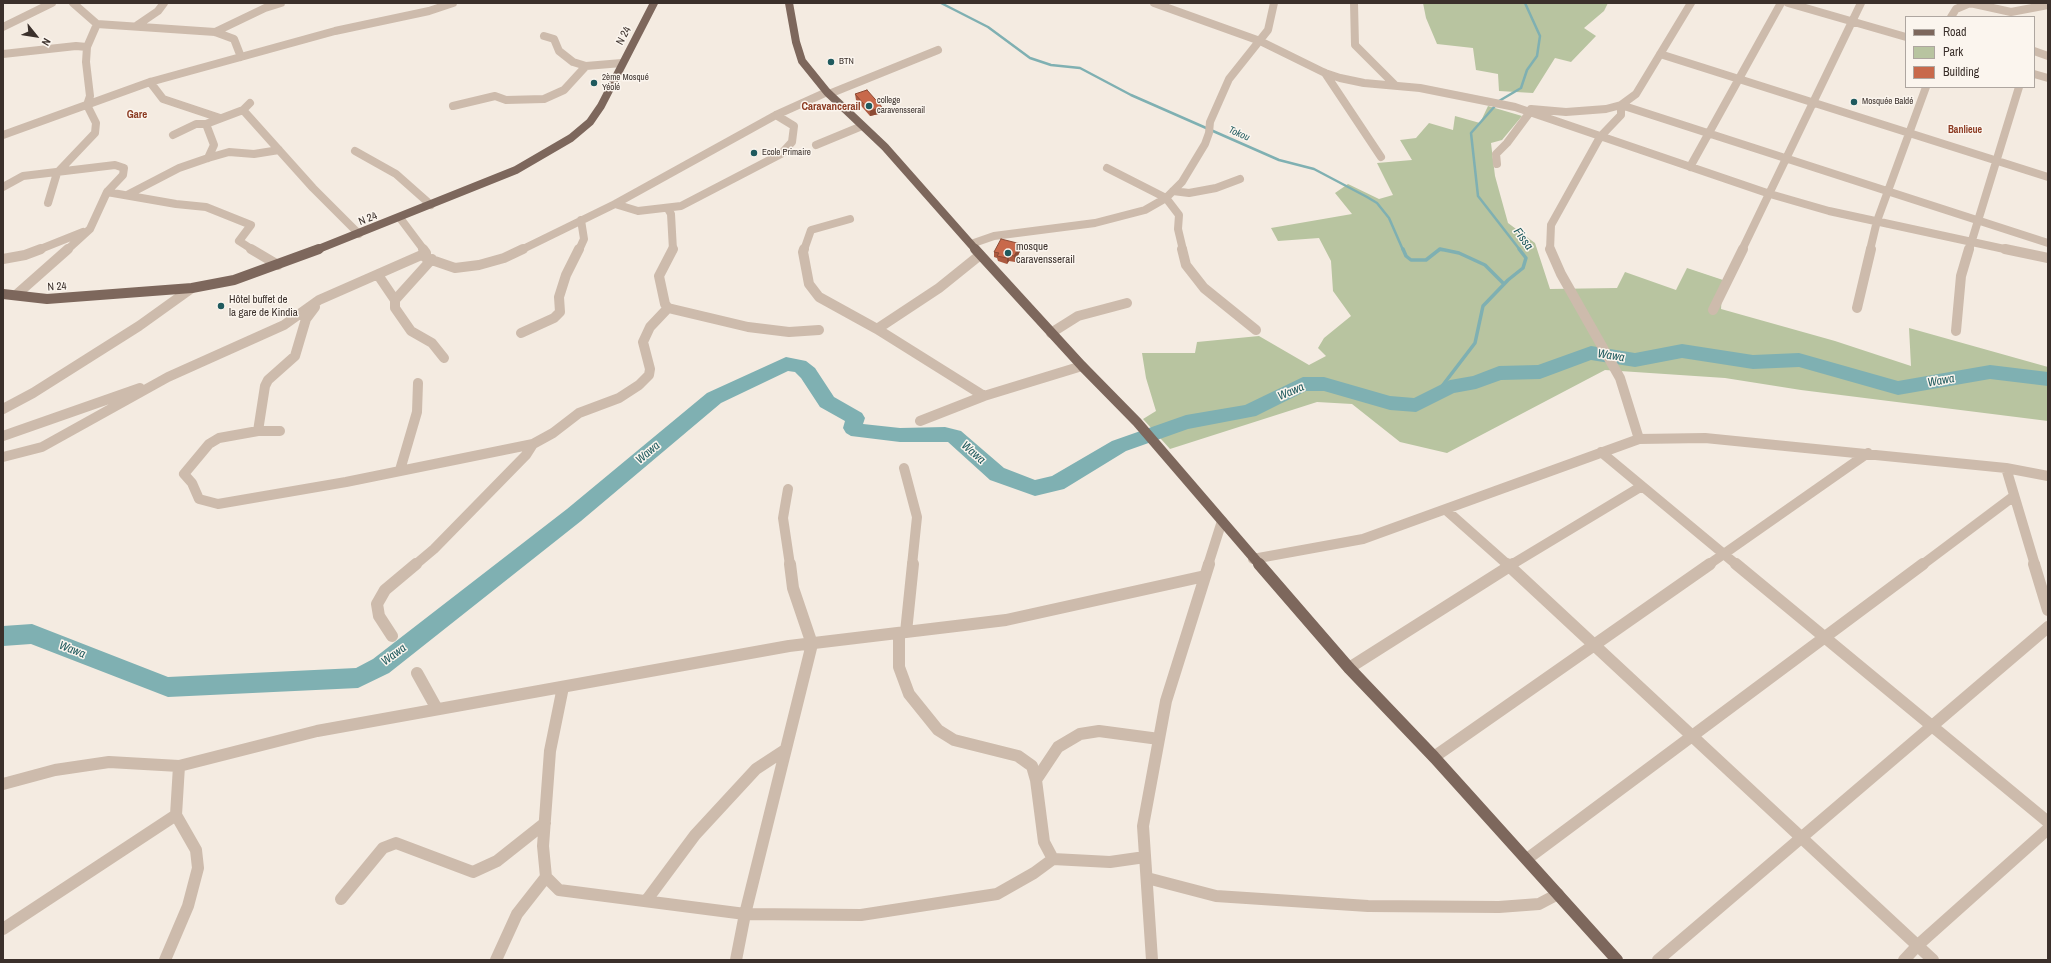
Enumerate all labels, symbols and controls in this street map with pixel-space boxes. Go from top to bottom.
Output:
north arrow [16,16,56,56]
legend [1905,16,2035,88]
street label: N 24 [614,24,634,48]
text: Road [1943,24,1967,40]
text: N [39,36,54,48]
text: Park [1943,44,1963,60]
marker: BTN [826,57,836,67]
place label: BTN [839,57,854,67]
text: Building [1943,64,1979,80]
place label: 2ème Mosqué Yéolé [602,73,649,94]
marker: 2ème Mosqué Yéolé [589,78,599,88]
place label: college caravensserail [877,96,925,117]
marker: Mosquée Baldé [1849,97,1859,107]
place label: Mosquée Baldé [1862,97,1913,107]
district label: Caravancerail [801,100,861,114]
marker: college caravensserail [864,101,874,111]
district label: Gare [127,108,147,122]
water label: Tokou [1227,124,1251,144]
district label: Banlieue [1948,124,1982,136]
marker: Ecole Primaire [749,148,759,158]
place label: Ecole Primaire [762,148,811,158]
street label: N 24 [357,209,379,229]
water label: Fissa [1510,225,1536,253]
place label: mosque caravensserail [1016,240,1075,266]
marker: mosque caravensserail [1003,248,1013,258]
street label: N 24 [47,280,67,294]
place label: Hôtel buffet de la gare de Kindia [229,293,298,319]
marker: Hôtel buffet de la gare de Kindia [216,301,226,311]
water label: Wawa [1596,347,1626,365]
water label: Wawa [1926,372,1956,390]
water label: Wawa [1276,380,1306,404]
water label: Wawa [633,439,663,467]
water label: Wawa [958,439,988,467]
water label: Wawa [57,638,87,662]
water label: Wawa [379,641,409,669]

